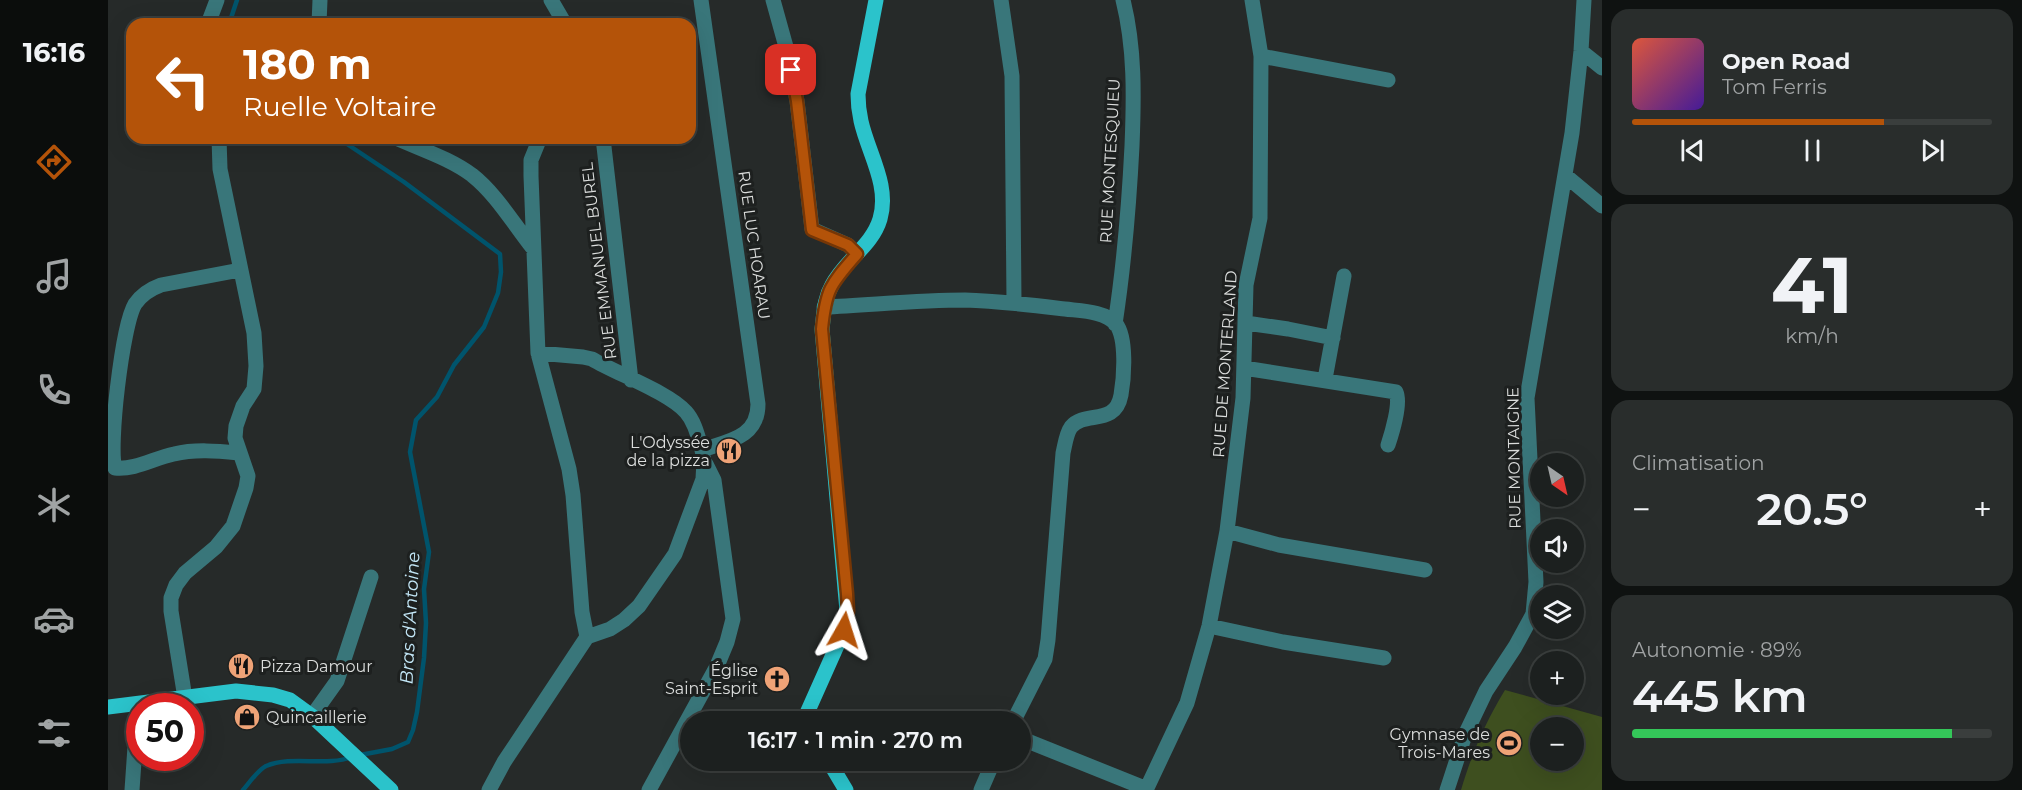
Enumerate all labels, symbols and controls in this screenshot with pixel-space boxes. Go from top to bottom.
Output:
text: 16:16 [23,36,85,69]
text: 180 m [243,38,372,90]
icon: left [144,42,222,120]
pin [765,44,816,95]
text: Open Road [1722,48,1850,75]
icon: arrive [774,53,807,86]
text: Tom Ferris [1722,75,1827,99]
street label: RUE MONTESQUIEU [1096,78,1124,244]
text: Ruelle Voltaire [243,90,437,123]
icon: previous [1676,134,1709,167]
icon: pause [1796,134,1829,167]
icon: next [1916,134,1949,167]
icon: directions [33,141,75,183]
street label: RUE EMMANUEL BUREL [577,161,621,361]
street label: RUE LUC HOARAU [734,170,774,320]
text: 41 [1771,237,1853,333]
icon: music [33,255,75,297]
street label: RUE DE MONTERLAND [1209,270,1241,458]
text: km/h [1785,324,1839,348]
icon: phone [33,369,75,411]
street label: RUE MONTAIGNE [1503,387,1525,529]
place label: L'Odyssée de la pizza [626,433,710,470]
restaurant icon: L'Odyssée de la pizza [714,436,744,466]
text: Climatisation [1632,451,1765,475]
north arrow [1530,453,1584,507]
map controls [1530,453,1584,771]
text: 20.5° [1756,481,1868,536]
icon: climate [33,484,75,526]
text: − [1632,489,1651,529]
text: + [1973,489,1992,529]
button: sound [1530,519,1584,573]
water label: Bras d'Antoine [396,551,424,685]
button: layers [1530,585,1584,639]
icon: car [33,598,75,640]
position arrow [812,598,876,662]
text: Autonomie · 89% [1632,638,1802,662]
restaurant icon: Pizza Damour [226,651,256,681]
button: + [1530,651,1584,705]
place label: Pizza Damour [260,657,373,676]
place label: Église Saint-Esprit [665,661,758,698]
church icon: Église Saint-Esprit [762,664,792,694]
text: 445 km [1632,668,1808,723]
speed limit sign: 50 [126,693,204,771]
shop icon: Quincaillerie [232,702,262,732]
place label: Quincaillerie [266,708,367,727]
icon: filters [33,712,75,754]
button: − [1530,717,1584,771]
place label: Gymnase de Trois-Mares [1390,725,1490,762]
text: 16:17 · 1 min · 270 m [748,727,963,754]
sports icon: Gymnase de Trois-Mares [1494,728,1524,758]

